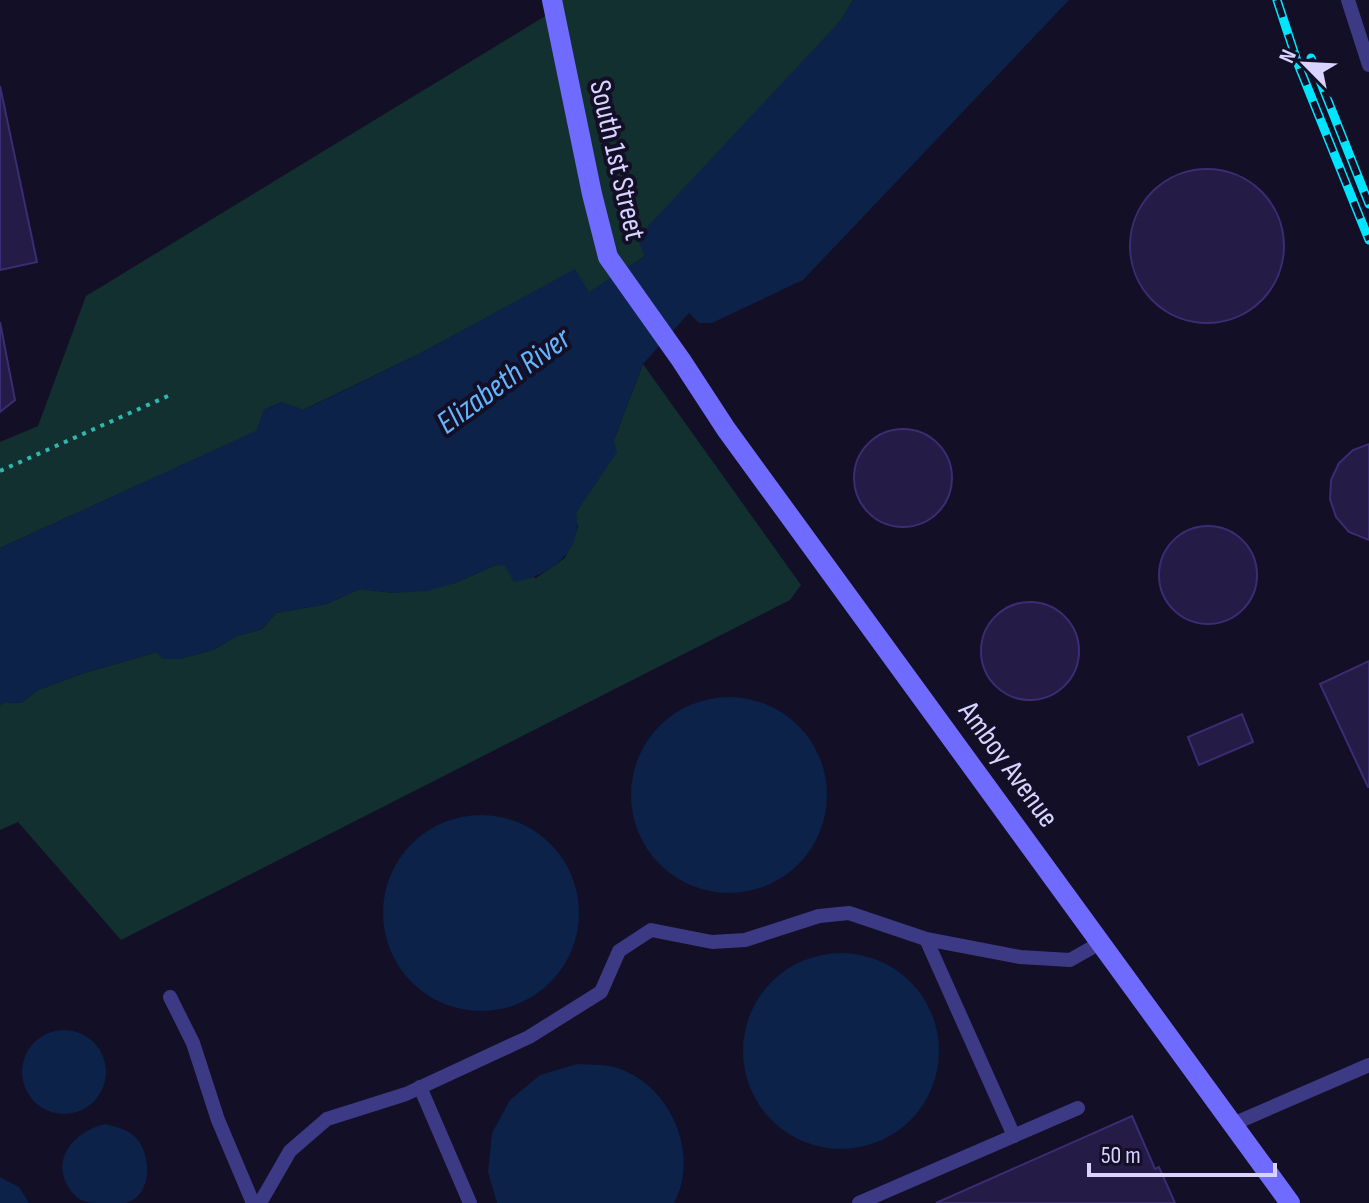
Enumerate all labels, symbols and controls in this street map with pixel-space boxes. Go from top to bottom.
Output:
north arrow [1265,24,1345,104]
text: N [1273,46,1303,67]
street label: South 1st Street [581,77,653,244]
water label: Elizabeth River [429,319,579,443]
street label: Amboy Avenue [950,694,1066,835]
scale bar [1089,1127,1275,1177]
text: 50 m [1101,1141,1141,1170]

